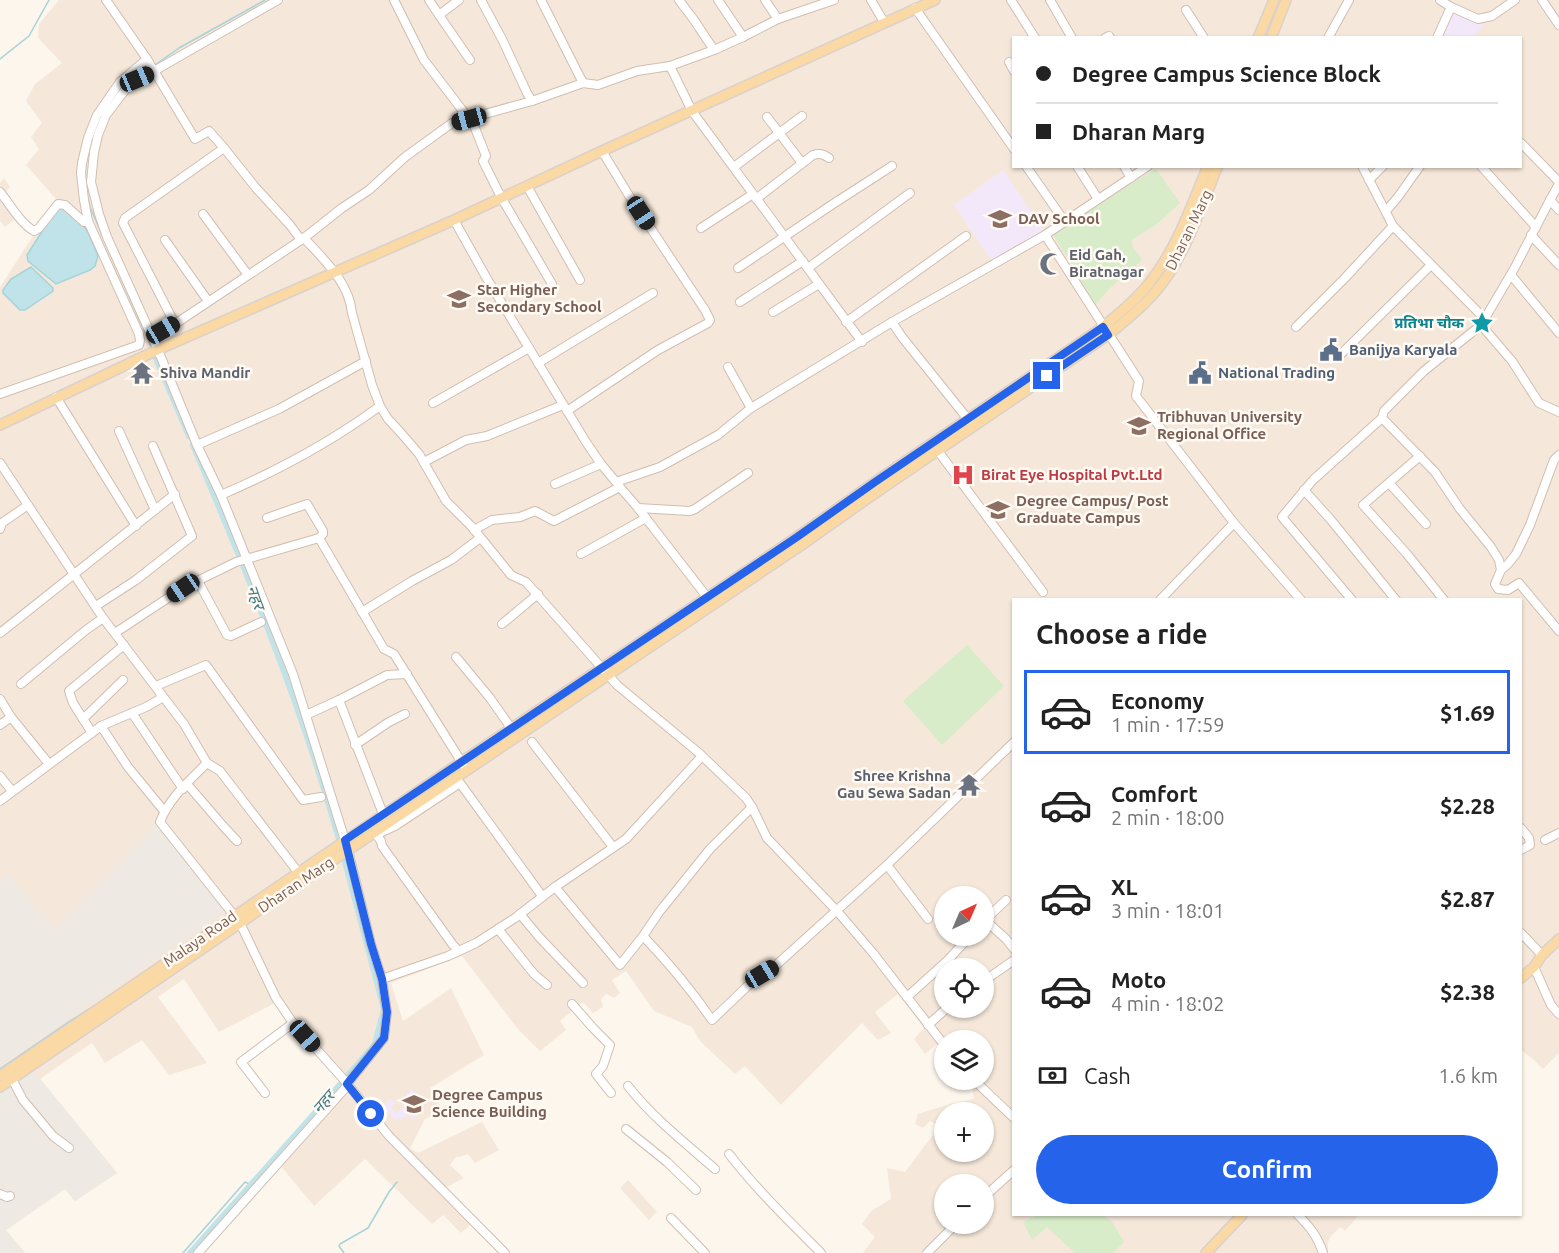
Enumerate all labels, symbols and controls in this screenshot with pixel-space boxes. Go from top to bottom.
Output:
text: Degree Campus Science Block [1072,61,1381,86]
car [117,64,157,94]
car [449,106,489,132]
text: Dharan Marg [1072,119,1205,144]
street label: Dharan Marg [1162,187,1215,273]
car [624,193,658,233]
school or university icon: DAV School [987,206,1013,232]
place label: DAV School [1018,210,1100,227]
place label: Eid Gah, Biratnagar [1069,246,1145,280]
mosque icon: Eid Gah, Biratnagar [1038,251,1064,277]
place label: Star Higher Secondary School [477,281,602,315]
school or university icon: Star Higher Secondary School [446,286,472,312]
place icon: प्रतिभा चौक [1469,310,1495,336]
car [143,313,183,347]
place label: प्रतिभा चौक [1394,314,1465,331]
public building icon: Banijya Karyala [1318,337,1344,363]
place label: Banijya Karyala [1349,341,1457,358]
temple icon: Shiva Mandir [129,360,155,386]
public building icon: National Trading [1187,360,1213,386]
route end [1033,362,1060,389]
place label: Shiva Mandir [160,364,251,381]
place label: National Trading [1218,364,1335,381]
place label: Tribhuvan University Regional Office [1157,408,1302,442]
school or university icon: Tribhuvan University Regional Office [1126,413,1152,439]
hospital icon: Birat Eye Hospital Pvt.Ltd [950,462,976,488]
place label: Birat Eye Hospital Pvt.Ltd [981,466,1162,483]
place label: Degree Campus/ Post Graduate Campus [1016,492,1169,526]
school or university icon: Degree Campus/ Post Graduate Campus [985,497,1011,523]
car [163,570,203,606]
water label: नहर [243,583,270,615]
text: Choose a ride [1036,619,1208,649]
icon: car [1039,685,1093,739]
text: Economy [1111,688,1204,713]
text: $1.69 [1440,700,1495,725]
text: 1 min · 17:59 [1111,713,1225,736]
place label: Shree Krishna Gau Sewa Sadan [837,767,951,801]
temple icon: Shree Krishna Gau Sewa Sadan [956,772,982,798]
icon: car [1039,778,1093,832]
text: Comfort [1111,781,1198,806]
text: $2.28 [1440,793,1495,818]
text: 2 min · 18:00 [1111,806,1225,829]
street label: Dharan Marg [255,853,337,916]
icon: car [1039,871,1093,925]
text: XL [1111,874,1138,899]
north arrow [934,886,994,946]
map controls [934,886,994,1234]
text: $2.87 [1440,886,1495,911]
text: 3 min · 18:01 [1111,899,1225,922]
street label: Malaya Road [160,907,240,970]
car [742,957,782,991]
button: locate [934,958,994,1018]
icon: car [1039,964,1093,1018]
text: Moto [1111,967,1166,992]
text: $2.38 [1440,979,1495,1004]
text: 4 min · 18:02 [1111,992,1225,1015]
car [286,1017,324,1055]
button: layers [934,1030,994,1090]
icon: cash [1036,1059,1069,1092]
text: Cash [1084,1063,1131,1088]
text: 1.6 km [1439,1064,1498,1087]
water label: नहर [308,1084,340,1117]
place label: Degree Campus Science Building [432,1086,547,1120]
school or university icon: Degree Campus Science Building [401,1091,427,1117]
route start [357,1100,384,1127]
button: + [934,1102,994,1162]
button: Confirm [1036,1135,1498,1204]
button: − [934,1174,994,1234]

